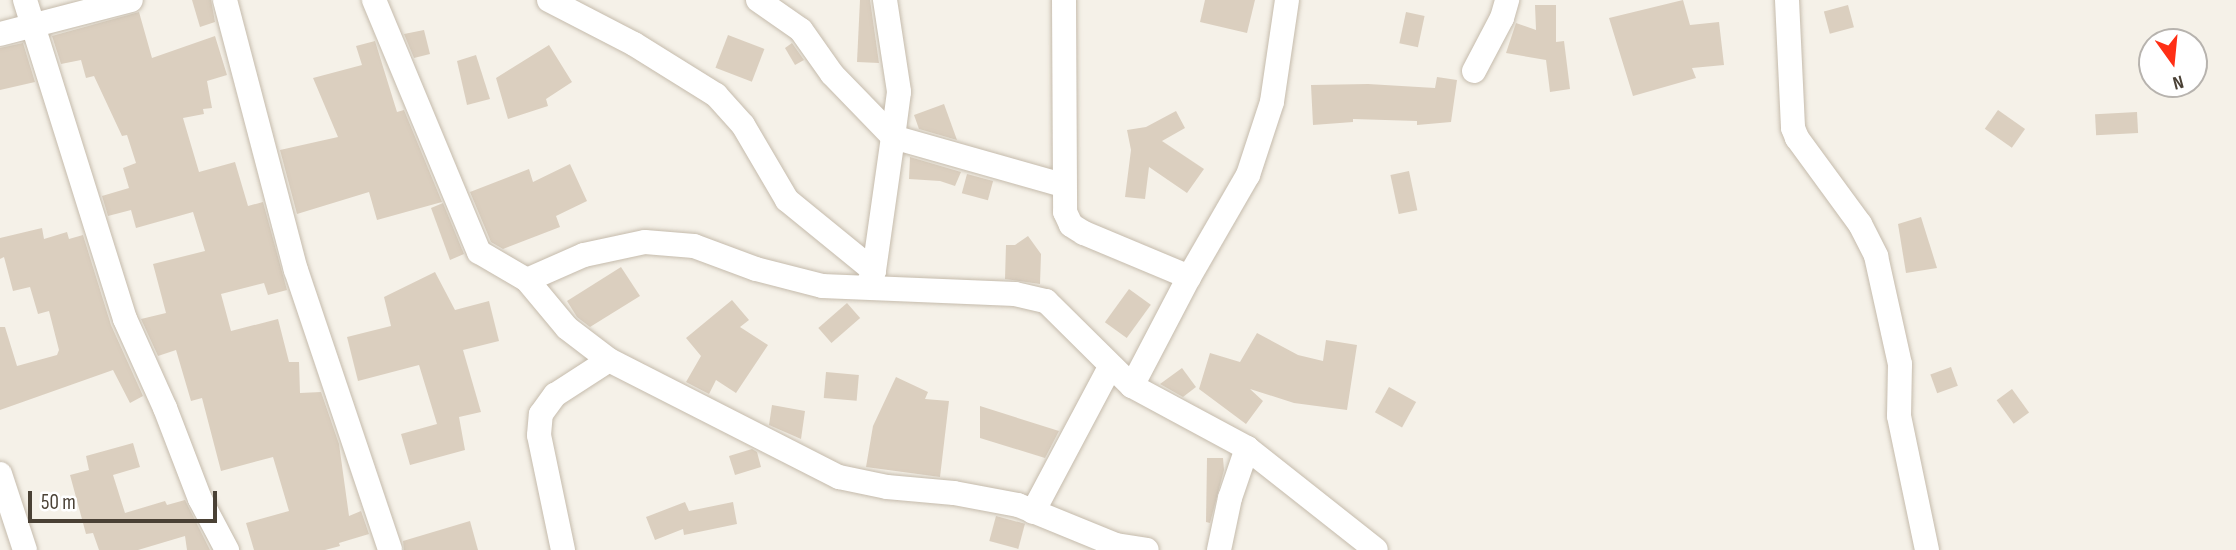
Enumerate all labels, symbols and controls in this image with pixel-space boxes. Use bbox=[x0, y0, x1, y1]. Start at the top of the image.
north arrow bbox=[2138, 28, 2208, 98]
text: N bbox=[2170, 69, 2186, 94]
scale bar bbox=[32, 476, 220, 520]
text: 50 m bbox=[41, 490, 76, 515]

